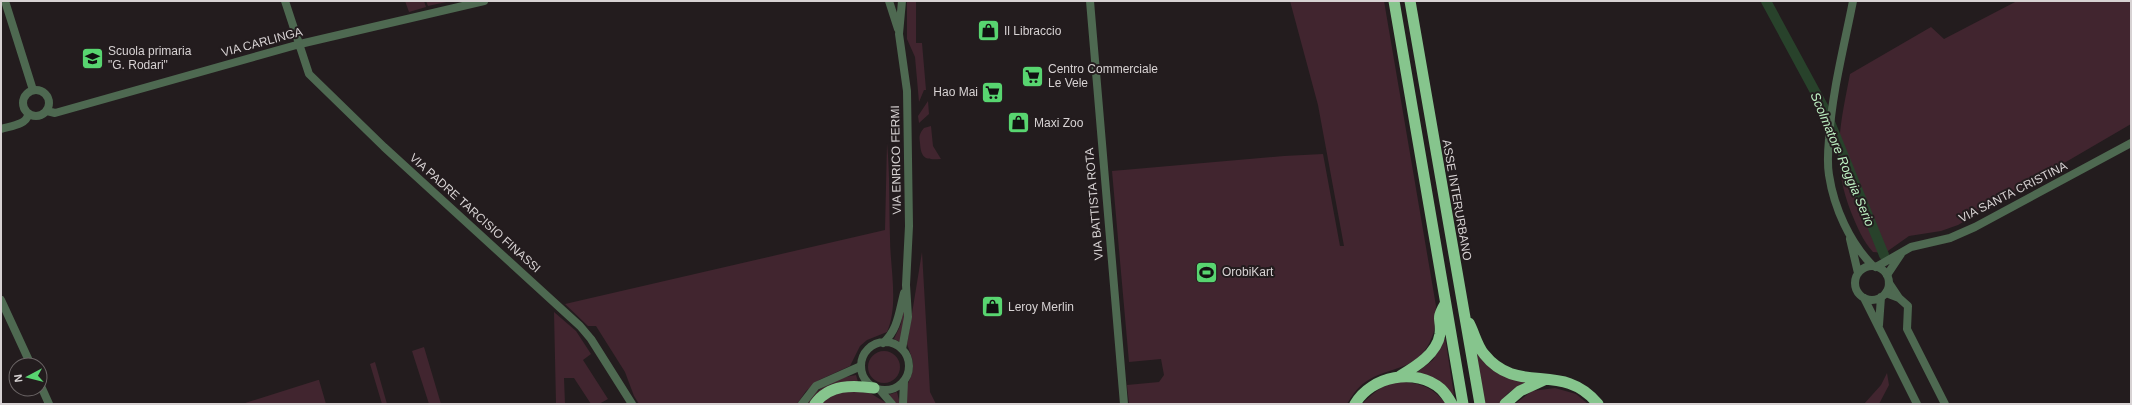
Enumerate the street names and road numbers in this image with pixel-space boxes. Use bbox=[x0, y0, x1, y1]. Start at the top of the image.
street label: VIA CARLINGA bbox=[220, 24, 304, 60]
street label: VIA ENRICO FERMI bbox=[888, 105, 904, 215]
street label: ASSE INTERURBANO bbox=[1439, 138, 1475, 262]
street label: VIA BATTISTA ROTA bbox=[1082, 147, 1106, 261]
street label: VIA PADRE TARCISIO FINASSI bbox=[407, 150, 543, 276]
street label: VIA SANTA CRISTINA bbox=[1956, 159, 2070, 225]

